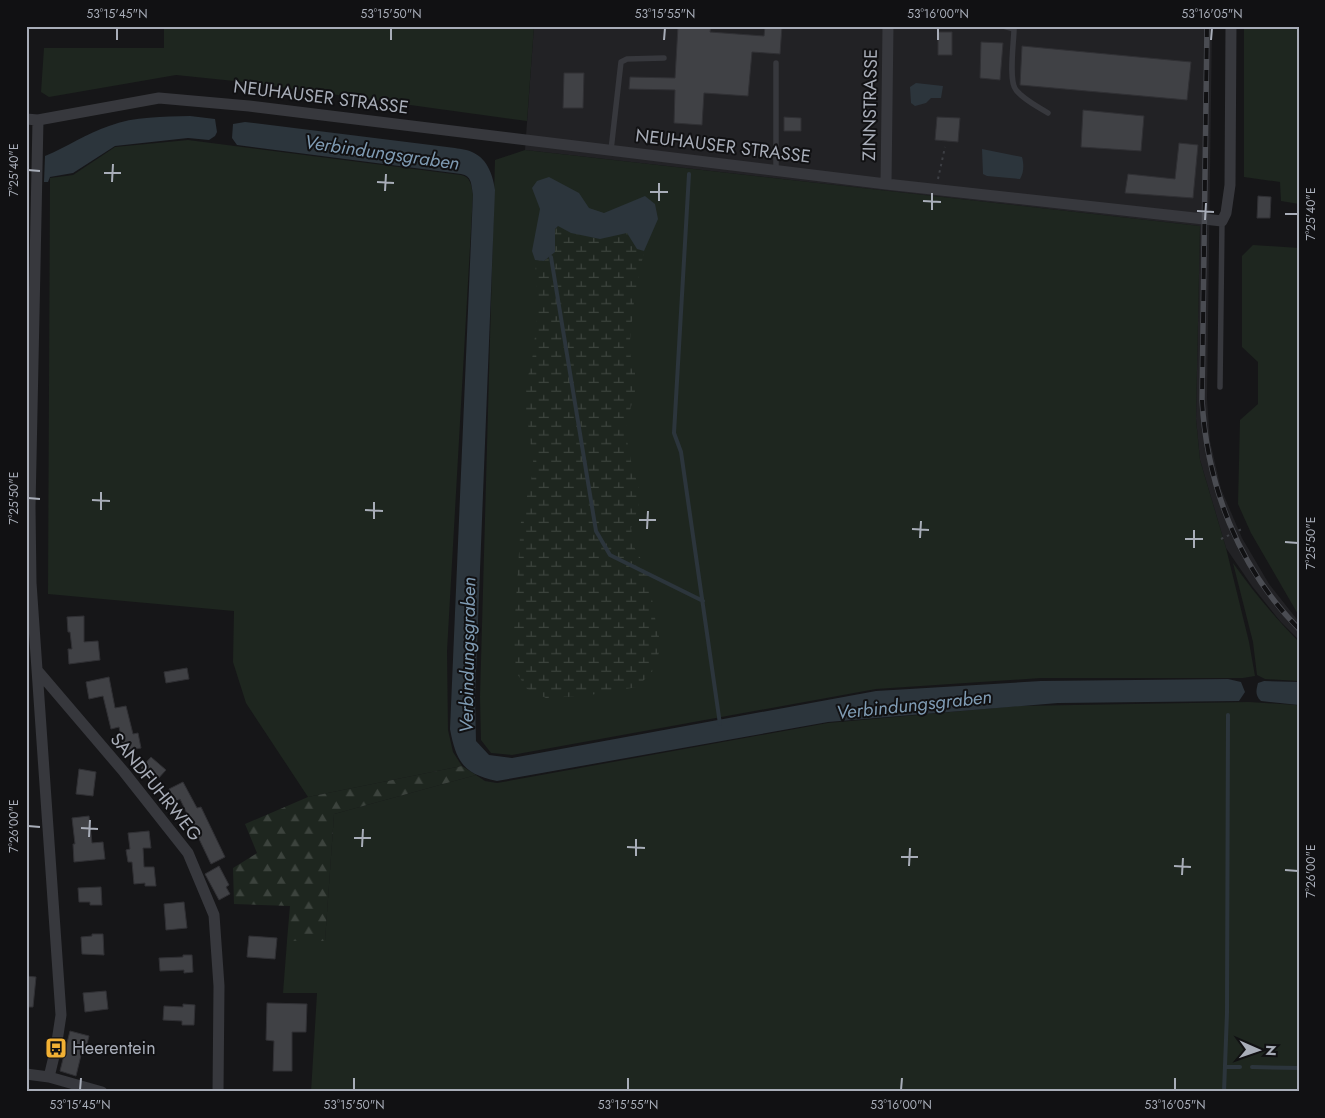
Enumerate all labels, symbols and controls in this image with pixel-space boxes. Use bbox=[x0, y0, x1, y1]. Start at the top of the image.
text: 53°15'45"N bbox=[87, 5, 147, 23]
text: 53°15'50"N bbox=[360, 5, 422, 23]
text: 53°15'55"N bbox=[635, 5, 695, 23]
text: 53°16'00"N bbox=[907, 5, 969, 23]
text: 53°16'05"N bbox=[1181, 5, 1243, 23]
street label: ZINNSTRASSE bbox=[856, 49, 884, 161]
street label: NEUHAUSER STRASSE bbox=[232, 73, 410, 121]
street label: NEUHAUSER STRASSE bbox=[634, 122, 812, 170]
water label: Verbindungsgraben bbox=[303, 128, 461, 177]
text: 7°25'40"E bbox=[5, 143, 23, 197]
text: 7°25'40"E bbox=[1302, 187, 1320, 241]
text: 7°25'50"E bbox=[5, 472, 23, 524]
text: 7°25'50"E bbox=[1302, 517, 1320, 569]
water label: Verbindungsgraben bbox=[453, 577, 482, 733]
water label: Verbindungsgraben bbox=[835, 683, 993, 726]
street label: SANDFUHRWEG bbox=[104, 727, 208, 847]
text: 7°26'00"E bbox=[5, 799, 23, 853]
text: 7°26'00"E bbox=[1302, 844, 1320, 898]
north arrow bbox=[1232, 1026, 1282, 1076]
place label: Heerentein bbox=[72, 1035, 156, 1061]
bus stop icon: Heerentein bbox=[44, 1036, 68, 1060]
text: N bbox=[1261, 1045, 1281, 1056]
text: 53°15'45"N bbox=[50, 1096, 110, 1114]
text: 53°15'50"N bbox=[323, 1096, 385, 1114]
text: 53°15'55"N bbox=[598, 1096, 658, 1114]
text: 53°16'00"N bbox=[870, 1096, 932, 1114]
text: 53°16'05"N bbox=[1144, 1096, 1206, 1114]

